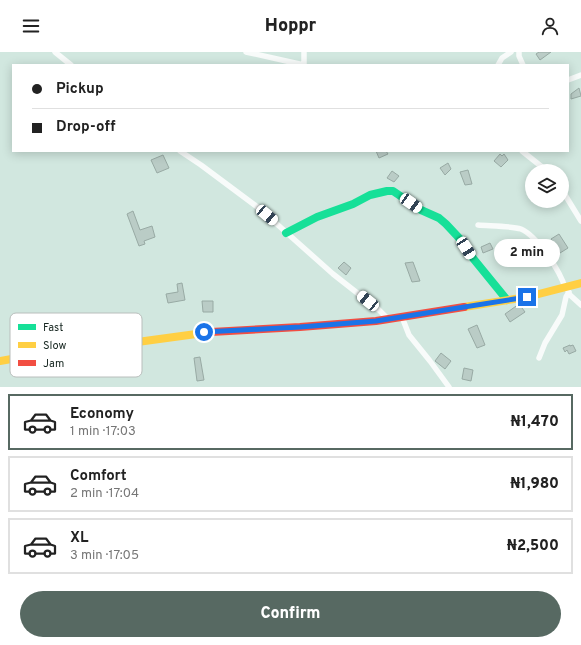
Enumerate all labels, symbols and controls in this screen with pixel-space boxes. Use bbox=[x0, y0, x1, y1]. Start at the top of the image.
icon: menu bbox=[20, 15, 42, 37]
text: Hoppr bbox=[265, 15, 316, 38]
icon: person bbox=[539, 15, 561, 37]
text: Pickup bbox=[56, 80, 104, 99]
text: Drop-off bbox=[56, 118, 116, 137]
map controls bbox=[525, 164, 569, 208]
button: layers bbox=[525, 164, 569, 208]
car bbox=[398, 191, 424, 215]
car bbox=[254, 203, 280, 227]
car bbox=[454, 235, 478, 261]
callout: 2 min bbox=[494, 239, 560, 267]
text: 2 min bbox=[510, 245, 544, 261]
route end bbox=[518, 288, 536, 306]
car bbox=[355, 289, 381, 313]
legend bbox=[10, 313, 142, 377]
text: Fast bbox=[43, 321, 63, 335]
route start bbox=[195, 323, 213, 341]
text: Slow bbox=[43, 339, 66, 353]
text: Jam bbox=[43, 357, 64, 371]
icon: car bbox=[22, 404, 58, 440]
text: Economy bbox=[70, 405, 134, 424]
text: ₦1,470 bbox=[511, 413, 559, 432]
text: 1 min · 17:03 bbox=[70, 424, 136, 440]
icon: car bbox=[22, 466, 58, 502]
text: Comfort bbox=[70, 467, 127, 486]
text: ₦1,980 bbox=[510, 475, 559, 494]
text: 2 min · 17:04 bbox=[70, 486, 139, 502]
icon: car bbox=[22, 528, 58, 564]
text: XL bbox=[70, 529, 88, 548]
text: ₦2,500 bbox=[507, 537, 559, 556]
text: 3 min · 17:05 bbox=[70, 548, 139, 564]
button: Confirm bbox=[20, 591, 561, 637]

